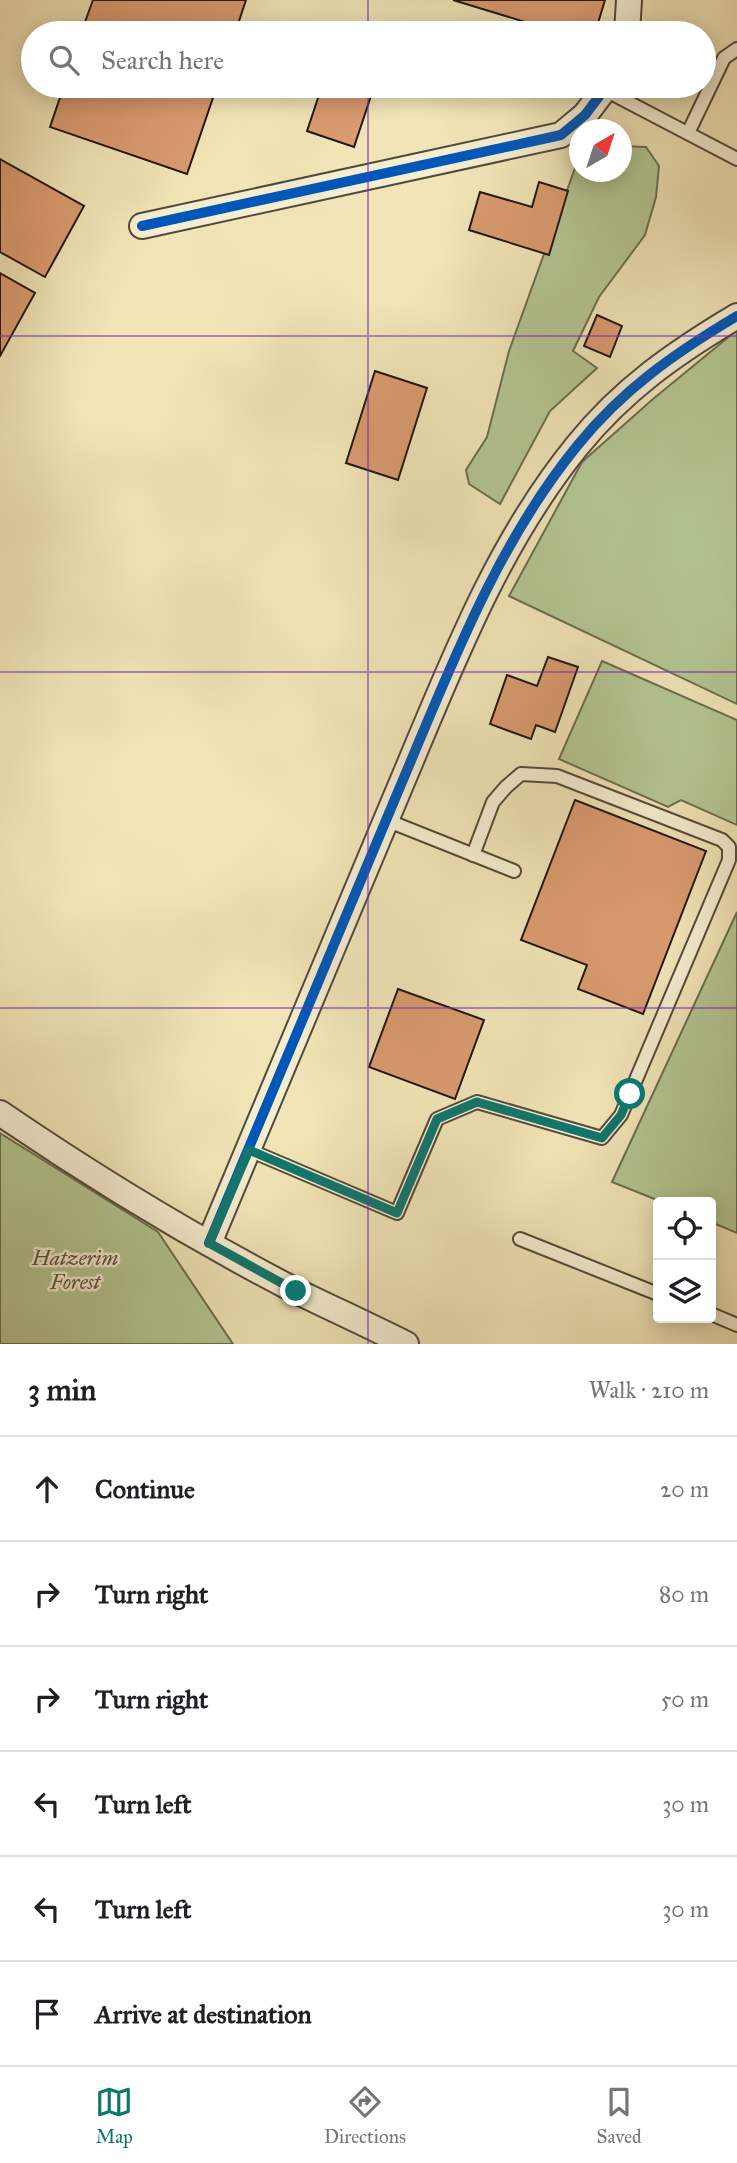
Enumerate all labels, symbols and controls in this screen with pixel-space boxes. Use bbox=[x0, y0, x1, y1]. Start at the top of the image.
search box bbox=[21, 21, 716, 98]
icon: search bbox=[45, 41, 83, 79]
text: Search here bbox=[101, 44, 224, 76]
north arrow bbox=[569, 119, 632, 182]
route start bbox=[614, 1078, 645, 1109]
map controls bbox=[653, 1197, 716, 1323]
button: locate bbox=[653, 1197, 716, 1260]
park label: Hatzerim Forest bbox=[31, 1245, 118, 1295]
button: layers bbox=[653, 1260, 716, 1323]
route end bbox=[280, 1275, 311, 1306]
text: 3 min bbox=[28, 1372, 96, 1408]
text: Walk · 210 m bbox=[589, 1376, 709, 1404]
icon: ahead bbox=[28, 1470, 66, 1508]
text: Continue bbox=[95, 1473, 195, 1505]
text: 20 m bbox=[660, 1475, 709, 1503]
icon: right bbox=[28, 1575, 66, 1613]
text: Turn right bbox=[95, 1578, 208, 1610]
text: 80 m bbox=[659, 1580, 709, 1608]
icon: right bbox=[28, 1680, 66, 1718]
text: Turn right bbox=[95, 1683, 208, 1715]
text: 50 m bbox=[661, 1685, 709, 1713]
icon: left bbox=[28, 1785, 66, 1823]
text: Turn left bbox=[95, 1788, 191, 1820]
text: 30 m bbox=[662, 1790, 709, 1818]
icon: left bbox=[28, 1890, 66, 1928]
text: Turn left bbox=[95, 1893, 191, 1925]
text: 30 m bbox=[662, 1895, 709, 1923]
icon: arrive bbox=[28, 1995, 66, 2033]
text: Arrive at destination bbox=[95, 1998, 312, 2030]
tab: Map bbox=[95, 2083, 133, 2148]
tab: Directions bbox=[324, 2083, 406, 2148]
tab: Saved bbox=[597, 2083, 642, 2148]

